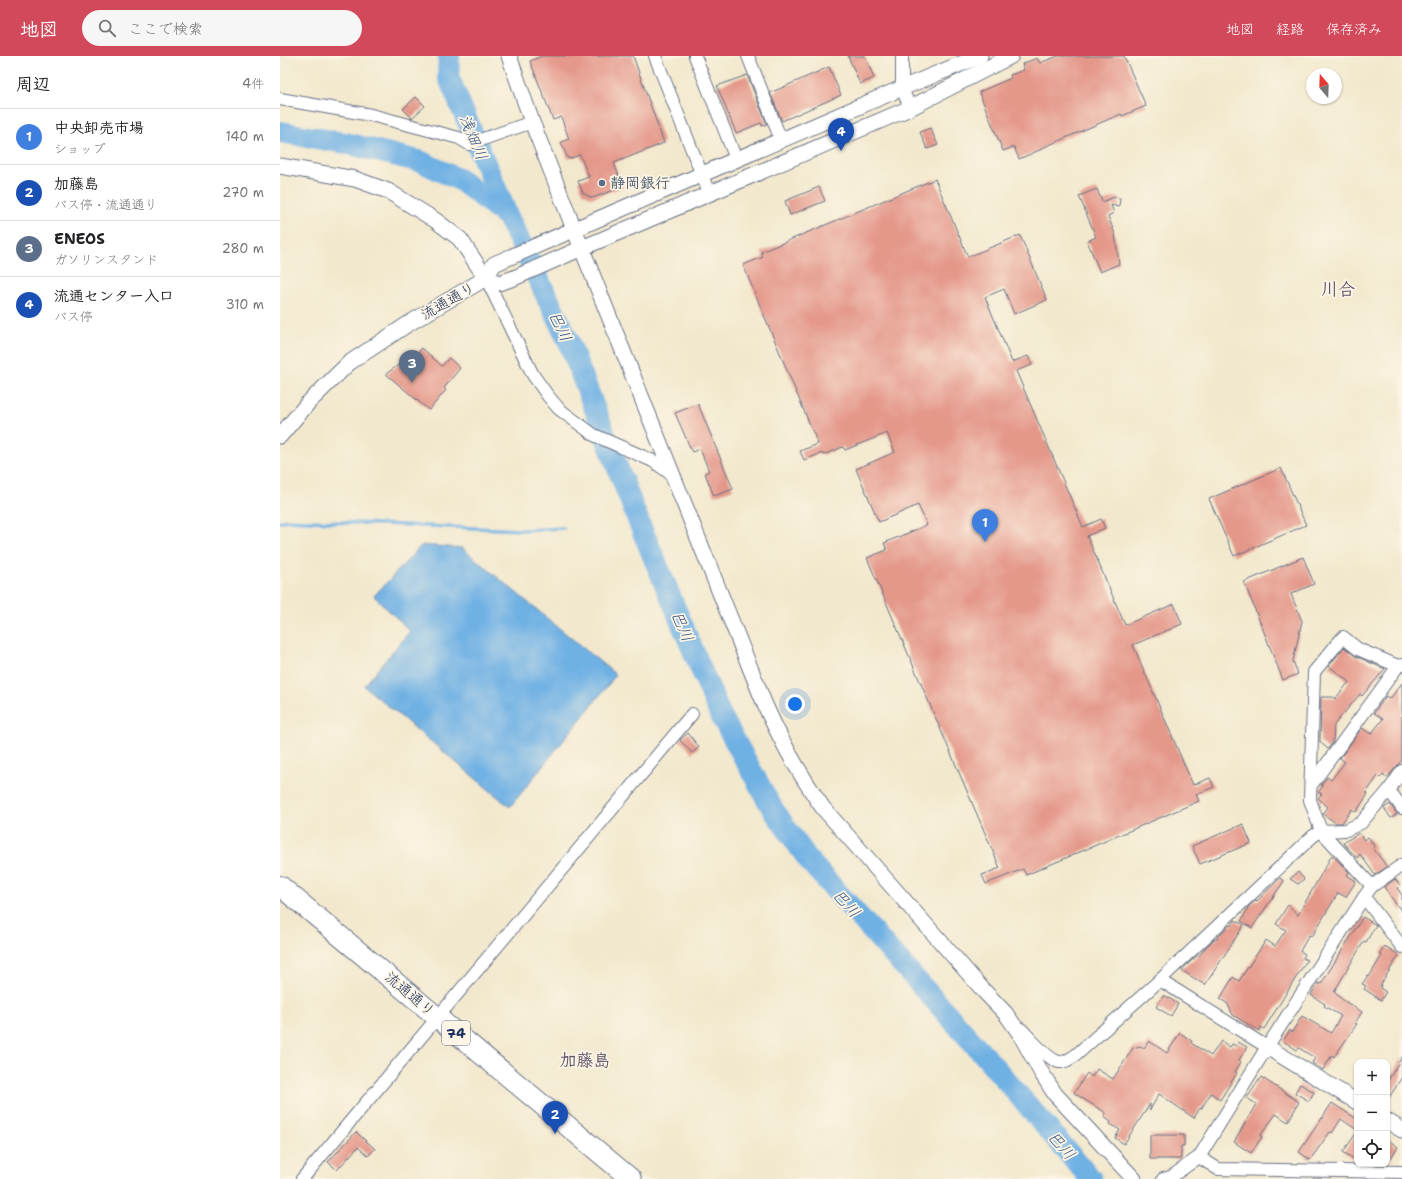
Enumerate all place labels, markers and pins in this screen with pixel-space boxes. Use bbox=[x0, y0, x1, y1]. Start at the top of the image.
pin: 4 bbox=[828, 118, 854, 151]
place label: 静岡銀行 bbox=[610, 173, 670, 193]
marker: 静岡銀行 bbox=[597, 178, 607, 188]
pin: 3 bbox=[399, 350, 425, 383]
pin: 1 bbox=[972, 509, 998, 542]
pin: 2 bbox=[542, 1101, 568, 1134]

